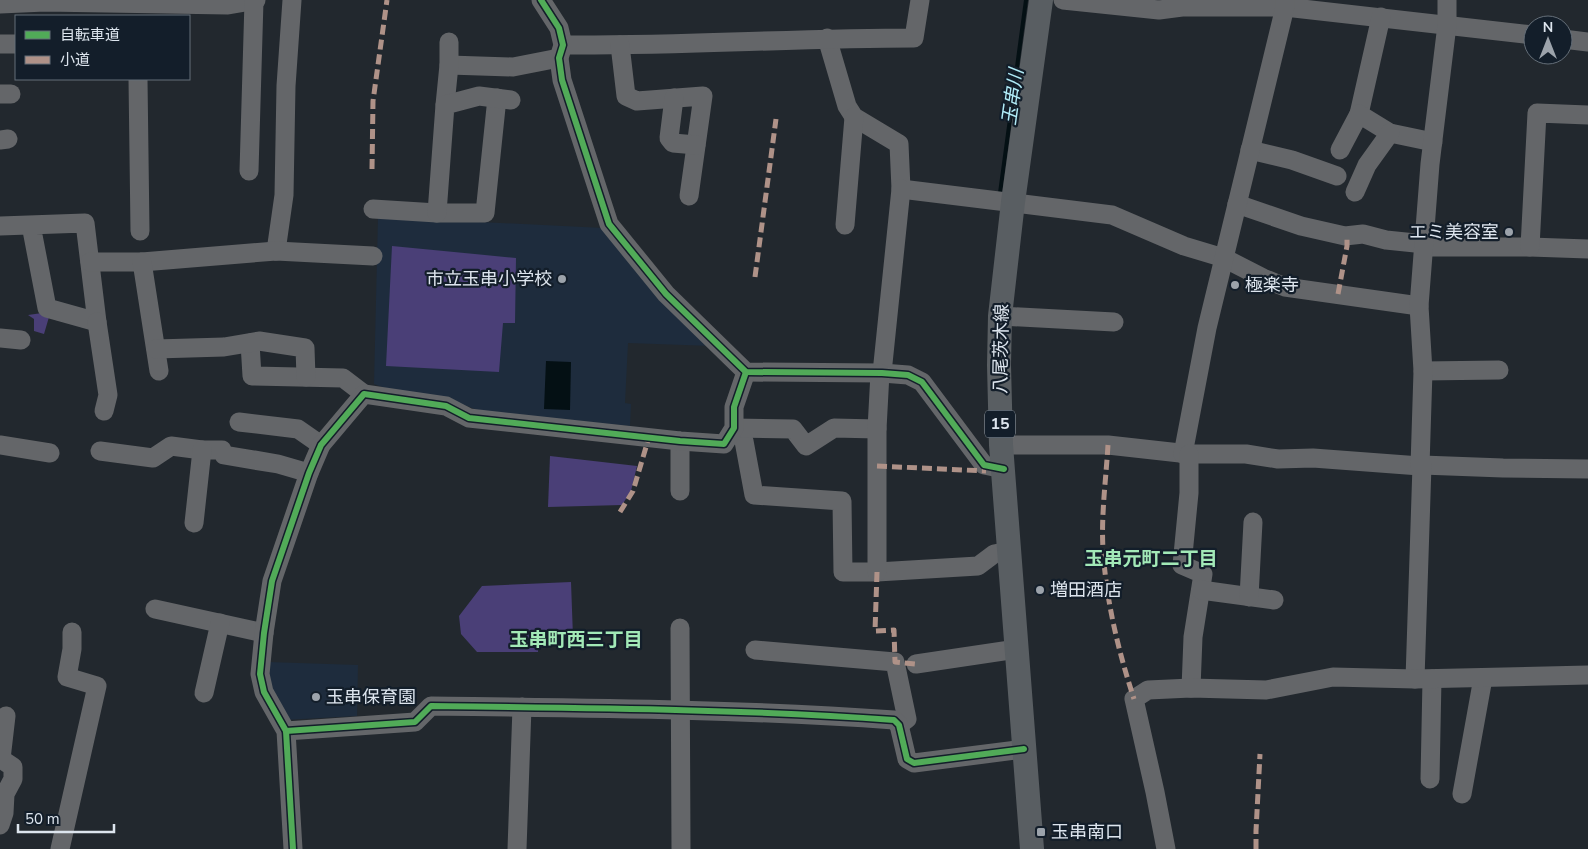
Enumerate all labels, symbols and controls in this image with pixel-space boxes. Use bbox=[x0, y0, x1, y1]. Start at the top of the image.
legend bbox=[15, 15, 190, 80]
north arrow bbox=[1523, 15, 1573, 65]
text: N bbox=[1543, 18, 1553, 37]
text: 自転車道 bbox=[60, 25, 120, 45]
text: 小道 bbox=[60, 50, 90, 70]
water label: 玉串川 bbox=[996, 65, 1030, 127]
place label: エミ美容室 bbox=[1409, 220, 1499, 244]
marker: エミ美容室 bbox=[1503, 226, 1515, 238]
place label: 市立玉串小学校 bbox=[426, 267, 552, 291]
marker: 市立玉串小学校 bbox=[556, 273, 568, 285]
place label: 極楽寺 bbox=[1245, 273, 1299, 297]
marker: 極楽寺 bbox=[1229, 279, 1241, 291]
street label: 八尾茨木線 bbox=[988, 304, 1014, 394]
road number: 15 bbox=[985, 410, 1015, 438]
district label: 玉串元町二丁目 bbox=[1084, 546, 1218, 572]
place label: 増田酒店 bbox=[1050, 578, 1122, 602]
marker: 増田酒店 bbox=[1034, 584, 1046, 596]
district label: 玉串町西三丁目 bbox=[509, 627, 643, 653]
place label: 玉串保育園 bbox=[326, 685, 416, 709]
marker: 玉串保育園 bbox=[310, 691, 322, 703]
scale bar bbox=[18, 802, 114, 834]
text: 50 m bbox=[25, 809, 60, 829]
place label: 玉串南口 bbox=[1051, 820, 1123, 844]
marker: 玉串南口 bbox=[1035, 826, 1047, 838]

